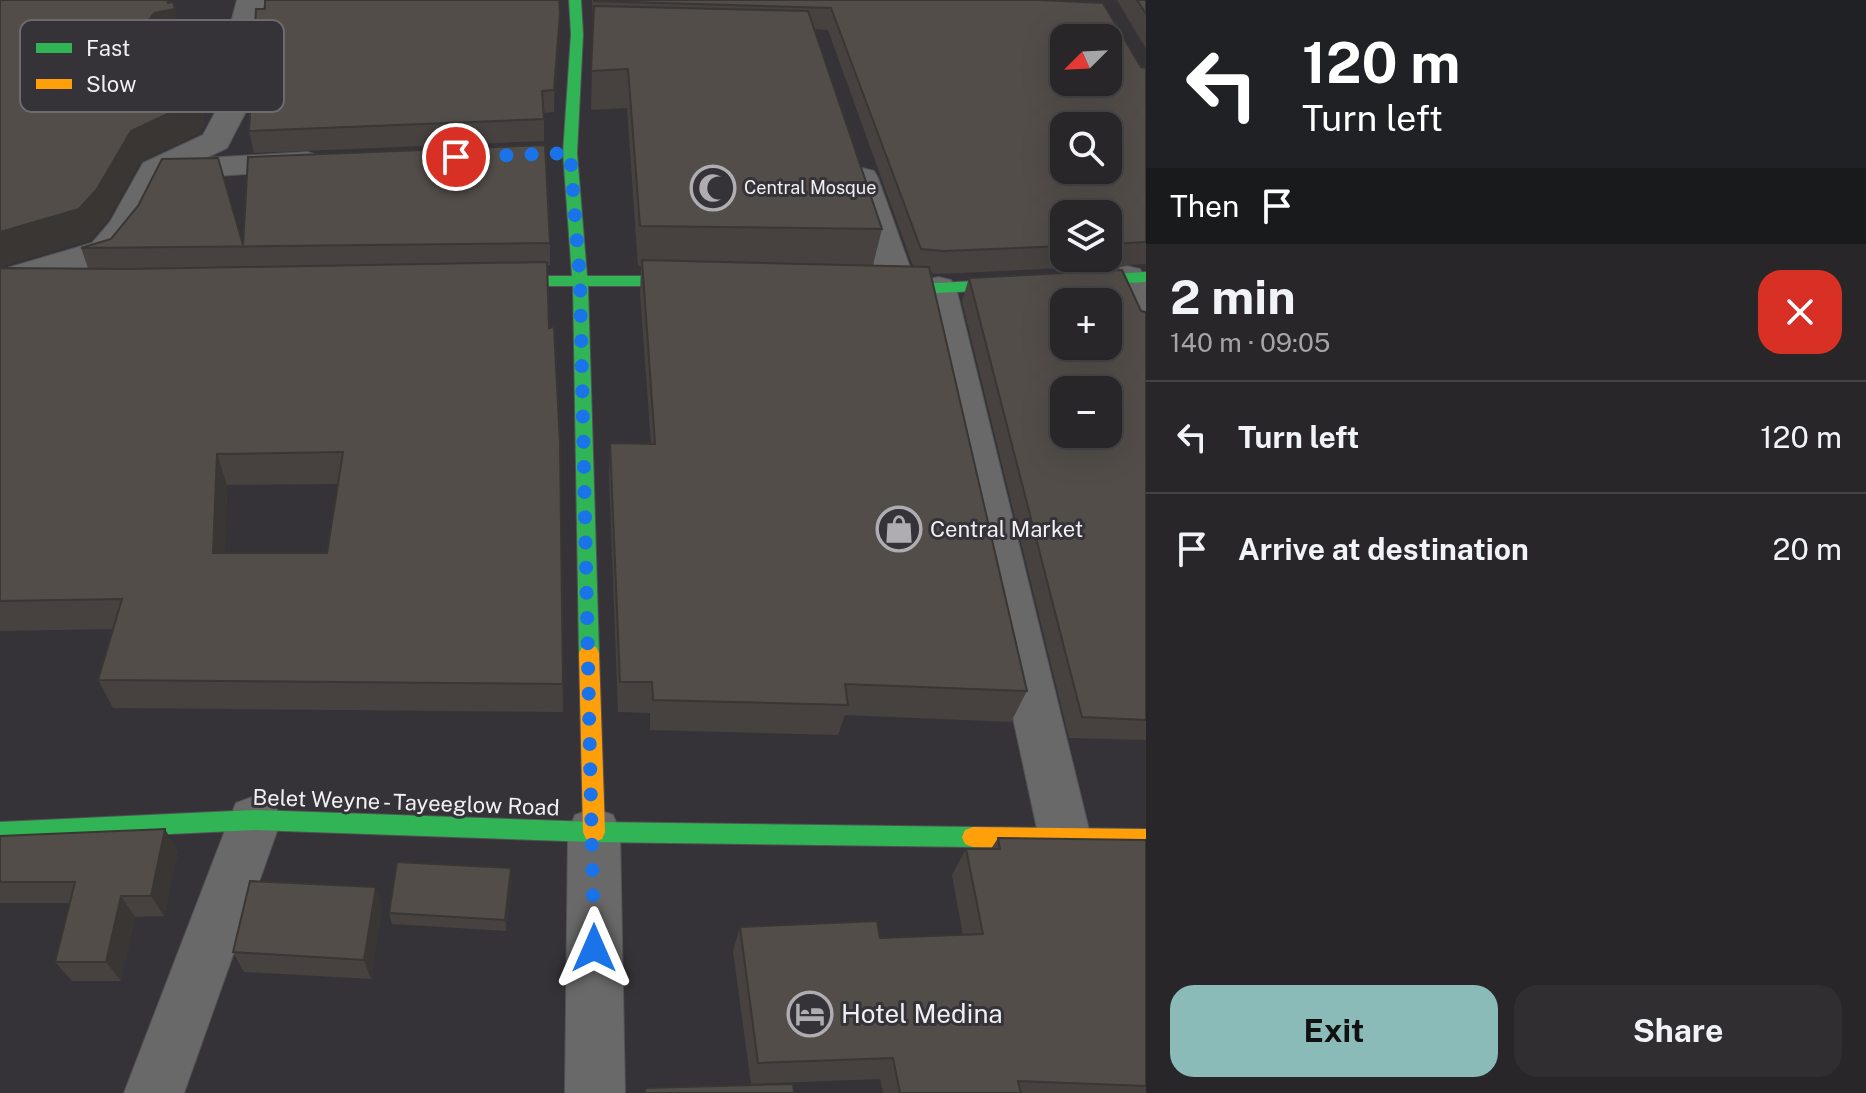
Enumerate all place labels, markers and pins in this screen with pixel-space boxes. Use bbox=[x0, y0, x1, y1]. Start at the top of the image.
pin bbox=[422, 123, 490, 191]
mosque icon: Central Mosque bbox=[689, 164, 737, 212]
place label: Central Mosque bbox=[744, 177, 876, 198]
shop icon: Central Market bbox=[875, 505, 923, 553]
place label: Central Market bbox=[930, 516, 1083, 542]
hotel icon: Hotel Medina bbox=[786, 990, 834, 1038]
place label: Hotel Medina bbox=[841, 998, 1003, 1029]

